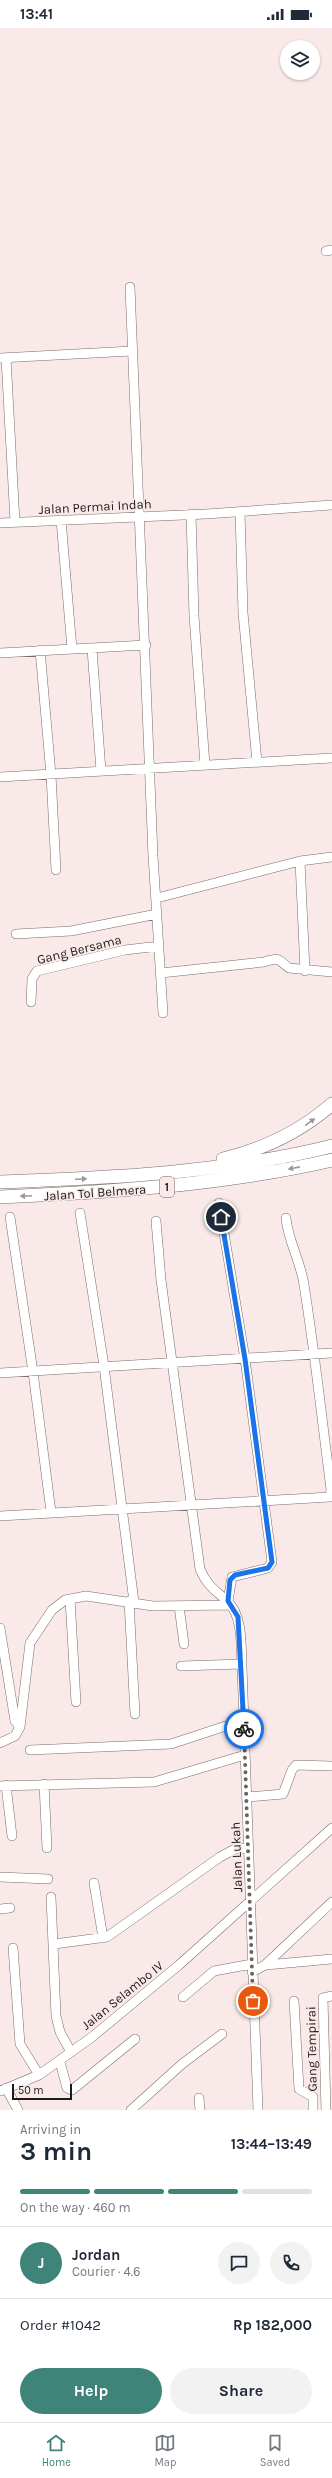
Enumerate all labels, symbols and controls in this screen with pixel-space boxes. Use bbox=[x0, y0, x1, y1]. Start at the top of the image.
text: 13:41 bbox=[20, 5, 53, 23]
map controls bbox=[280, 40, 320, 80]
button: layers bbox=[280, 40, 320, 80]
street label: Jalan Permai Indah bbox=[38, 496, 152, 517]
street label: Gang Bersama bbox=[35, 932, 123, 967]
one-way arrow bbox=[304, 1118, 315, 1126]
one-way arrow bbox=[288, 1165, 300, 1171]
one-way arrow bbox=[75, 1176, 88, 1182]
road number: 1 bbox=[160, 1177, 174, 1197]
street label: Jalan Tol Belmera bbox=[43, 1181, 147, 1204]
one-way arrow bbox=[20, 1193, 32, 1200]
pin bbox=[204, 1200, 238, 1234]
icon: home bbox=[210, 1206, 232, 1228]
courier bbox=[224, 1709, 264, 1749]
icon: bike bbox=[233, 1718, 255, 1740]
street label: Jalan Lukah bbox=[228, 1822, 245, 1892]
street label: Jalan Selambo IV bbox=[79, 1958, 167, 2033]
pin bbox=[236, 1984, 270, 2018]
icon: bag bbox=[242, 1990, 264, 2012]
street label: Gang Tempirai bbox=[303, 2006, 320, 2092]
scale bar bbox=[12, 2082, 72, 2101]
text: 50 m bbox=[18, 2084, 44, 2097]
text: Arriving in bbox=[20, 2122, 81, 2137]
text: 13:44–13:49 bbox=[231, 2135, 312, 2153]
text: 3 min bbox=[20, 2136, 92, 2167]
text: On the way · 460 m bbox=[20, 2200, 131, 2215]
button: chat bbox=[218, 2242, 260, 2284]
button: phone bbox=[270, 2242, 312, 2284]
text: Jordan bbox=[72, 2246, 120, 2264]
text: J bbox=[38, 2254, 44, 2272]
text: Courier · 4.6 bbox=[72, 2264, 140, 2279]
text: Order #1042 bbox=[20, 2316, 101, 2334]
text: Rp 182,000 bbox=[233, 2316, 312, 2334]
button: Help bbox=[20, 2368, 162, 2414]
button: Share bbox=[170, 2368, 312, 2414]
tab: Home bbox=[42, 2432, 71, 2469]
tab: Map bbox=[154, 2432, 176, 2469]
tab: Saved bbox=[260, 2432, 290, 2469]

